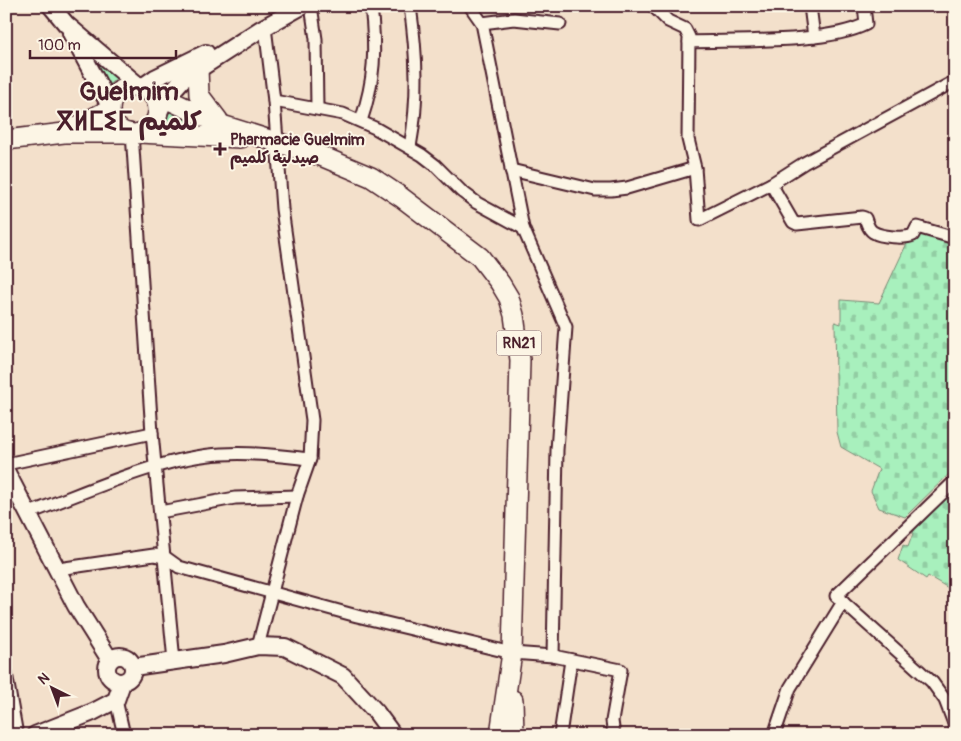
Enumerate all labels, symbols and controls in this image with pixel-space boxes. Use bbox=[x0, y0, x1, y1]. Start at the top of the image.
scale bar bbox=[30, 28, 176, 60]
text: 100 m bbox=[38, 36, 81, 55]
district label: Guelmim ⴳⵍⵎⵉⵎ كلميم bbox=[56, 76, 202, 141]
place label: Pharmacie Guelmim صيدلية كلميم bbox=[230, 130, 365, 170]
marker: Pharmacie Guelmim صيدلية كلميم bbox=[214, 143, 226, 155]
road number: RN21 bbox=[496, 330, 542, 356]
north arrow bbox=[28, 664, 78, 714]
text: N bbox=[34, 669, 53, 688]

